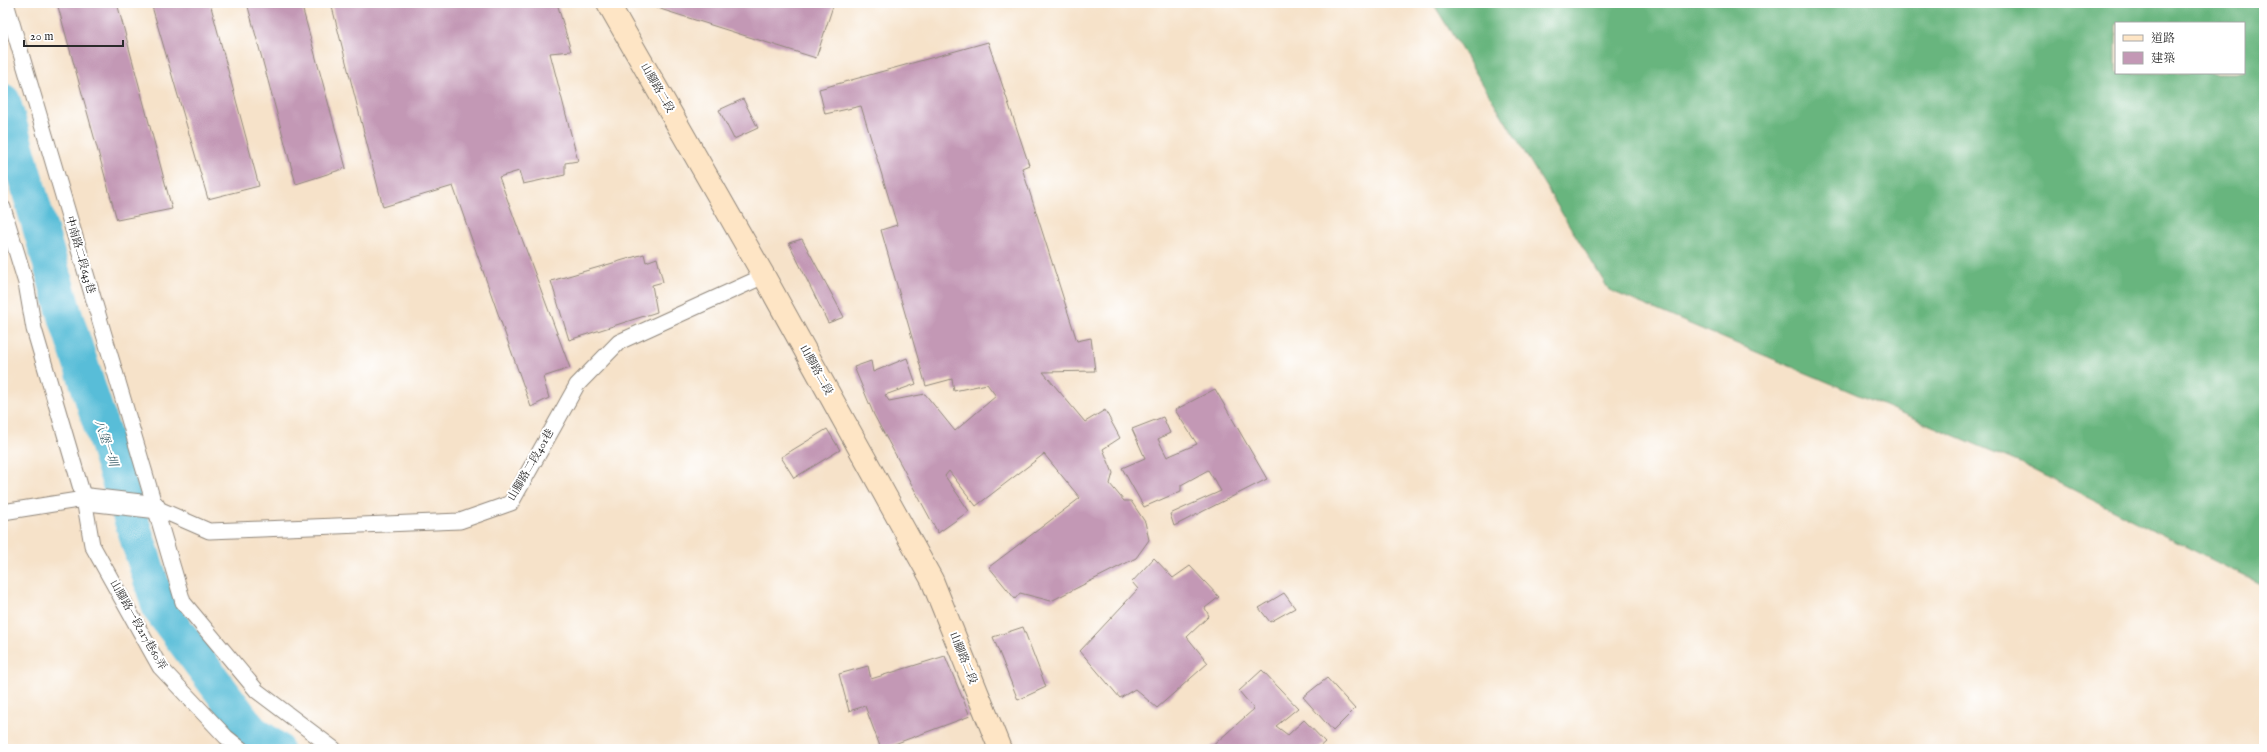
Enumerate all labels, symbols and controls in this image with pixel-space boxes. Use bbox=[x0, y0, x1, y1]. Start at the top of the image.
scale bar bbox=[24, 22, 123, 48]
legend bbox=[2115, 22, 2245, 74]
text: 20 m bbox=[30, 29, 53, 44]
text: 道路 bbox=[2151, 31, 2175, 46]
text: 建築 bbox=[2151, 51, 2175, 66]
street label: 山腳路二段 bbox=[637, 61, 677, 115]
street label: 中南路二段643巷 bbox=[62, 215, 98, 295]
street label: 山腳路二段 bbox=[797, 343, 835, 397]
water label: 八堡一圳 bbox=[91, 418, 121, 470]
street label: 山腳路二段401巷 bbox=[505, 427, 557, 503]
street label: 山腳路一段217巷60弄 bbox=[107, 578, 169, 672]
street label: 山腳路二段 bbox=[946, 630, 980, 686]

